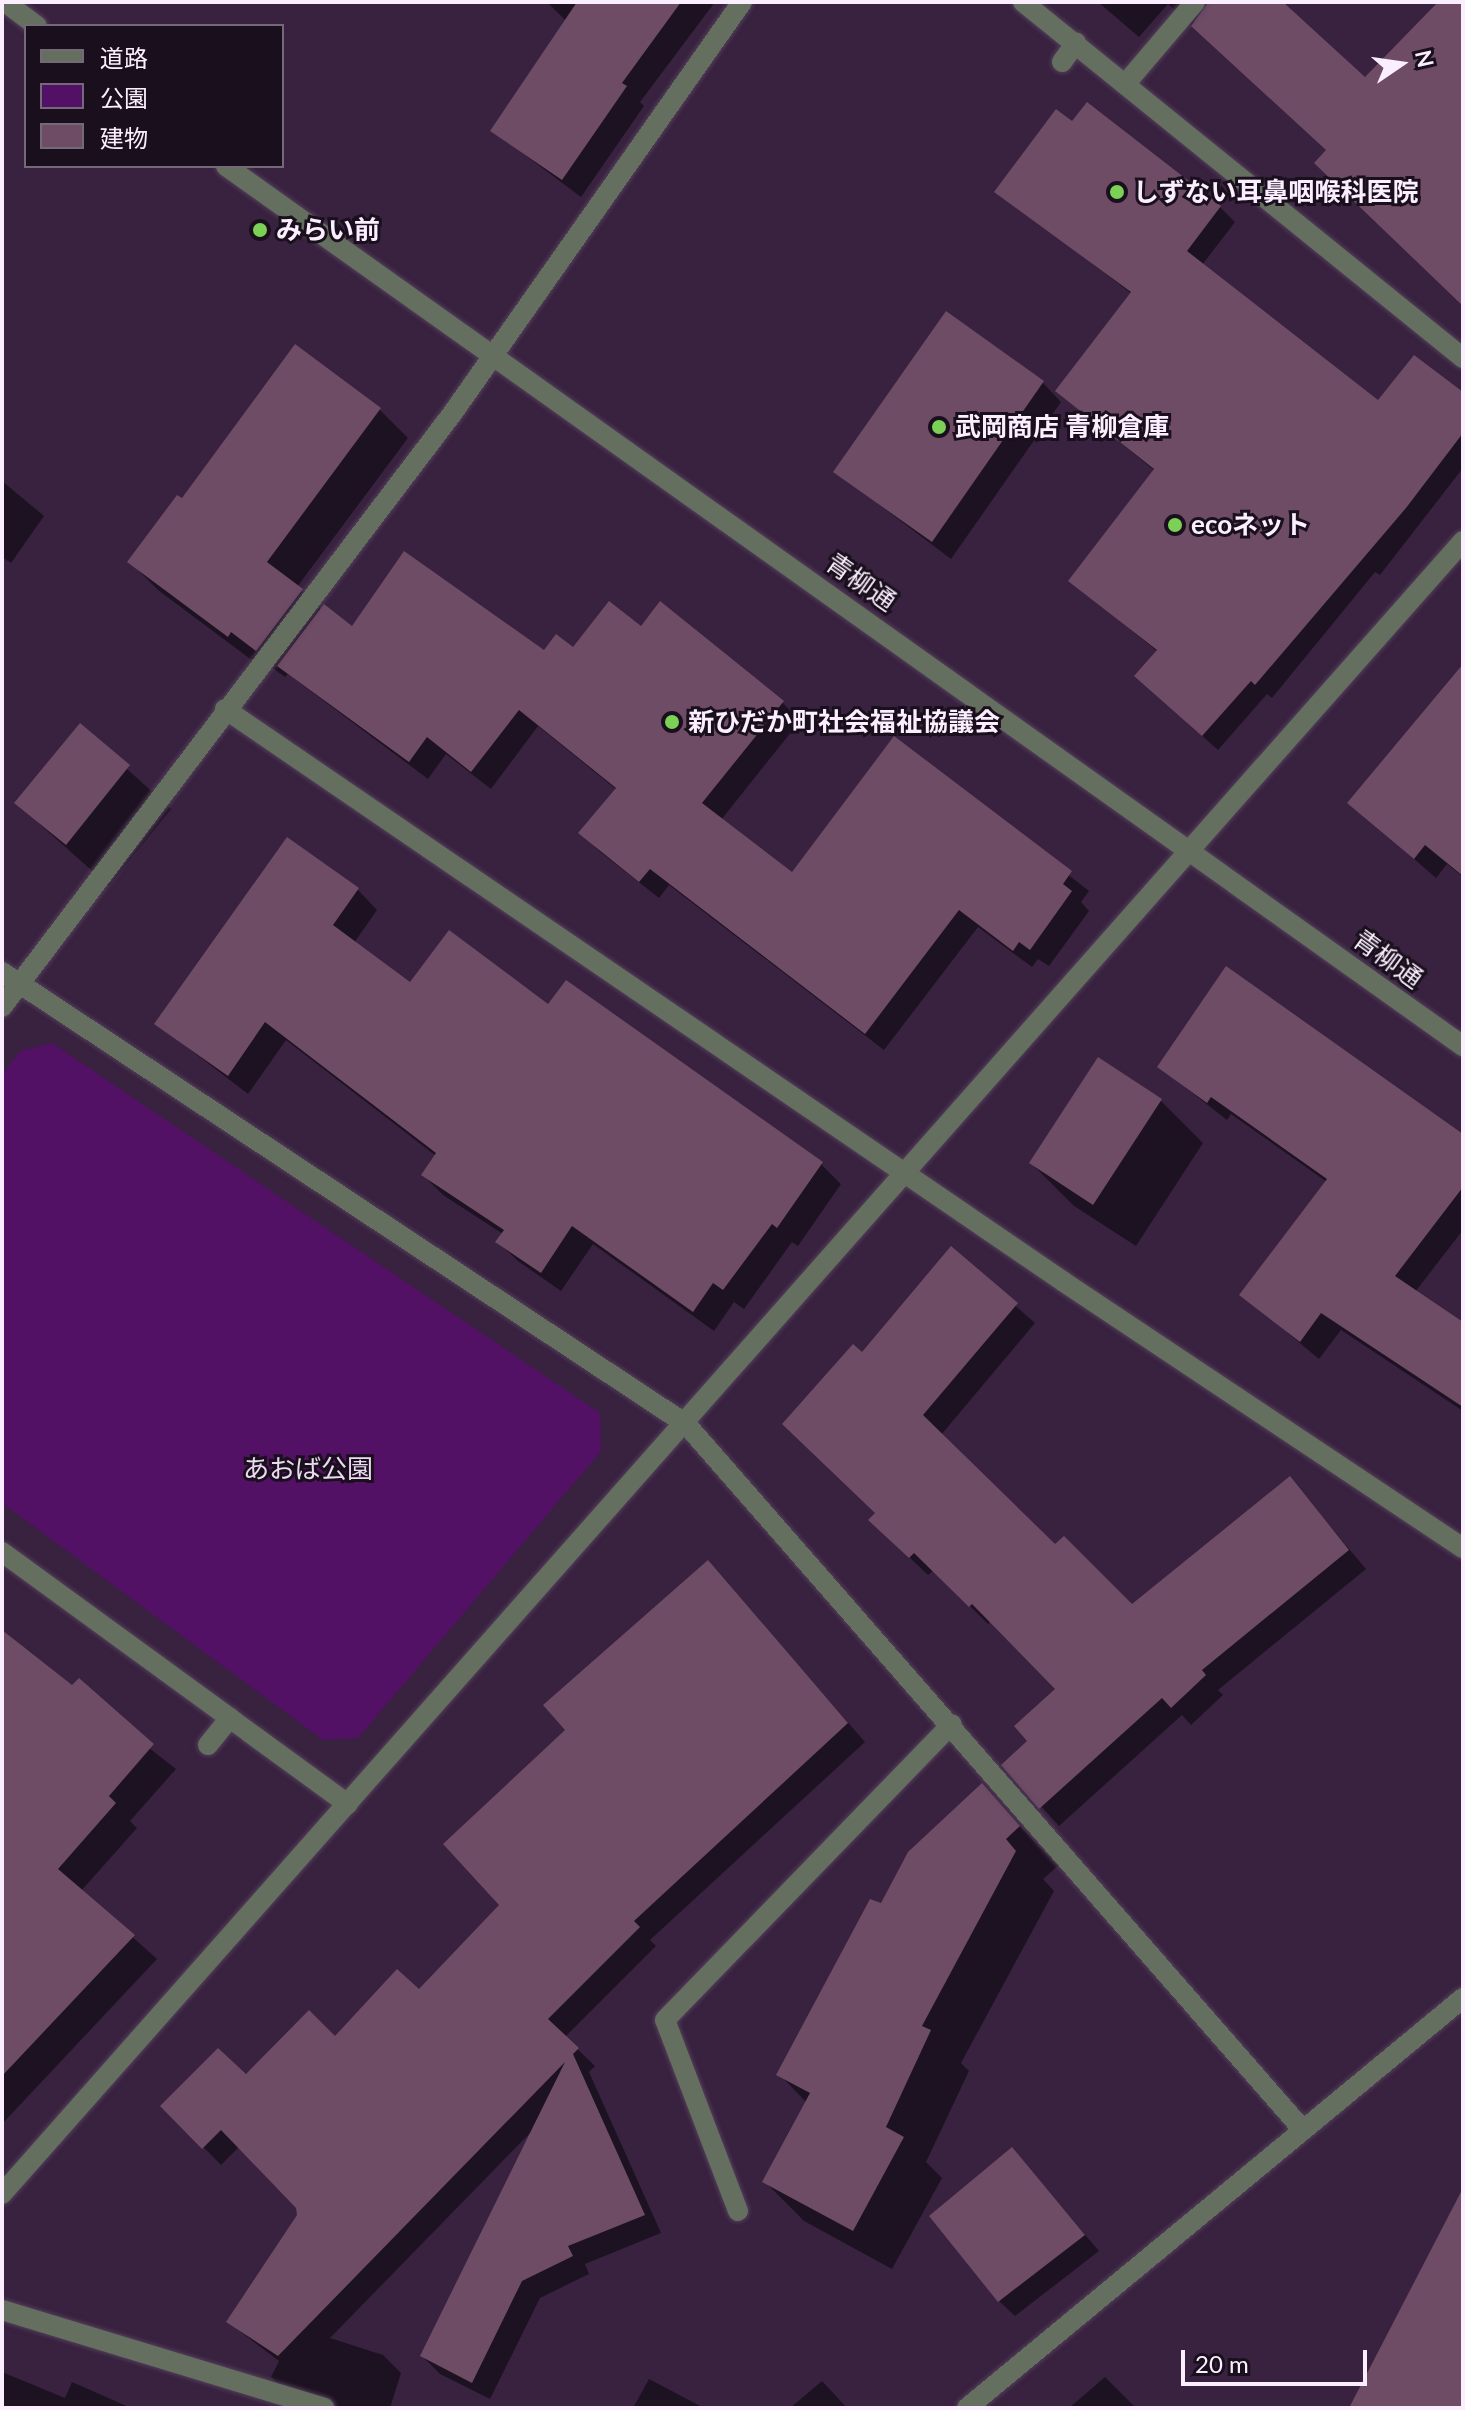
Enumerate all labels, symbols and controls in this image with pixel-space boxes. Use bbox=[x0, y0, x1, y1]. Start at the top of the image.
legend bbox=[24, 24, 284, 168]
north arrow bbox=[1361, 24, 1441, 104]
text: 道路 bbox=[100, 43, 148, 72]
text: N bbox=[1410, 47, 1440, 70]
text: 公園 bbox=[100, 83, 148, 112]
text: 建物 bbox=[100, 123, 148, 152]
place label: しずない耳鼻咽喉科医院 bbox=[1133, 176, 1419, 208]
marker: しずない耳鼻咽喉科医院 bbox=[1108, 183, 1126, 201]
place label: みらい前 bbox=[276, 214, 380, 246]
marker: みらい前 bbox=[251, 221, 269, 239]
place label: 武岡商店 青柳倉庫 bbox=[955, 411, 1169, 443]
marker: 武岡商店 青柳倉庫 bbox=[930, 418, 948, 436]
place label: ecoネット bbox=[1191, 509, 1310, 541]
marker: ecoネット bbox=[1166, 516, 1184, 534]
street label: 青柳通 bbox=[820, 547, 902, 617]
place label: 新ひだか町社会福祉協議会 bbox=[688, 706, 1000, 738]
marker: 新ひだか町社会福祉協議会 bbox=[663, 713, 681, 731]
street label: 青柳通 bbox=[1347, 923, 1429, 995]
park label: あおば公園 bbox=[243, 1453, 373, 1485]
scale bar bbox=[1185, 2334, 1371, 2384]
text: 20 m bbox=[1195, 2349, 1249, 2378]

